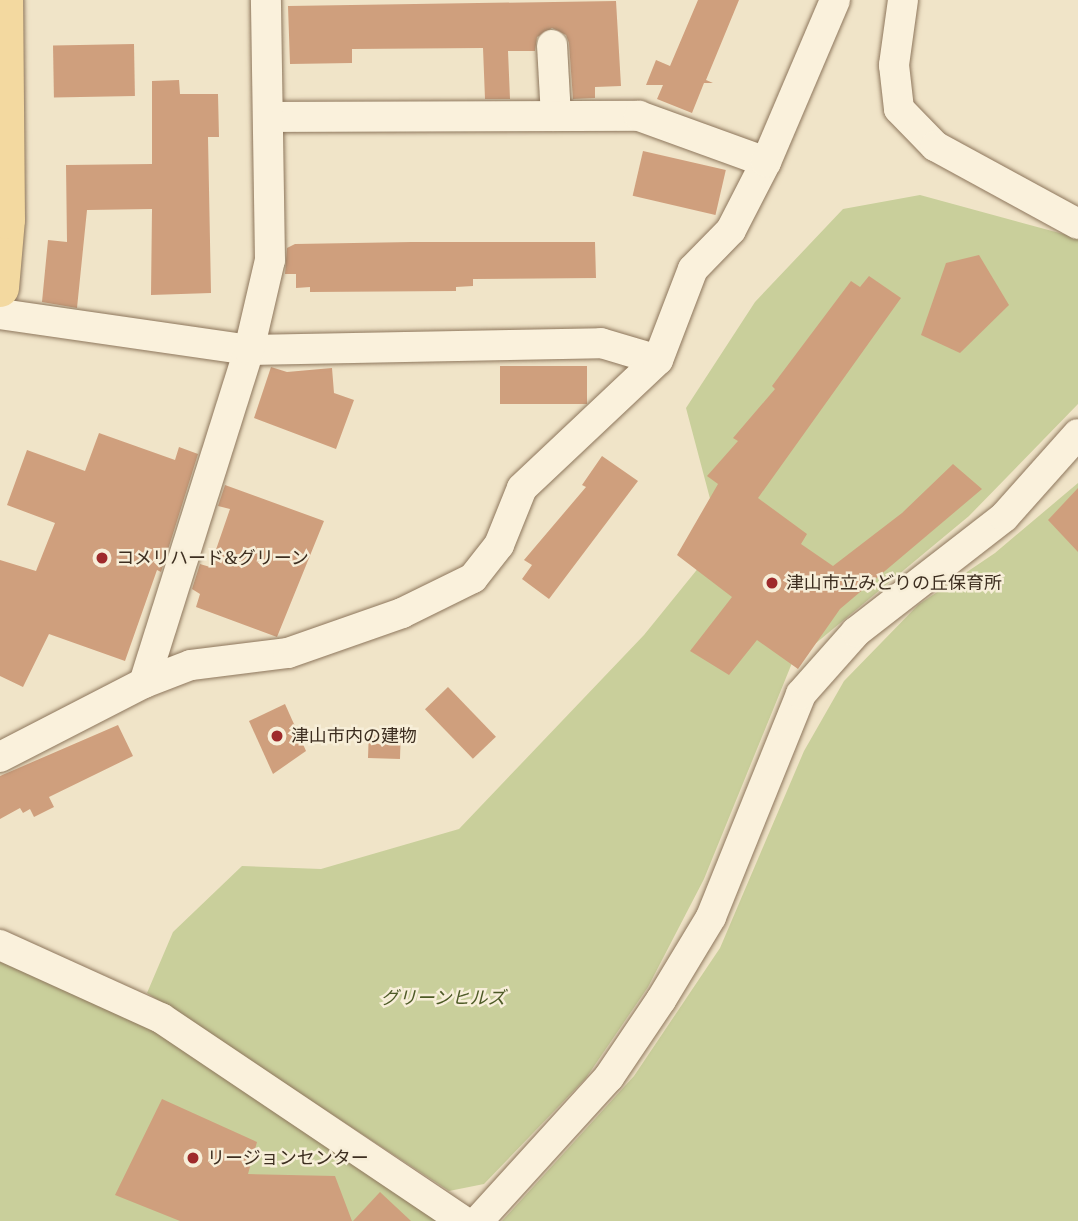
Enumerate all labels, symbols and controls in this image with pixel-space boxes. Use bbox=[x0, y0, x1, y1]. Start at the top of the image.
place label: コメリハード&グリーン bbox=[116, 547, 310, 569]
marker: コメリハード&グリーン bbox=[94, 550, 110, 566]
place label: 津山市立みどりの丘保育所 bbox=[786, 572, 1002, 594]
marker: 津山市立みどりの丘保育所 bbox=[764, 575, 780, 591]
place label: 津山市内の建物 bbox=[291, 725, 417, 747]
marker: 津山市内の建物 bbox=[269, 728, 285, 744]
park label: グリーンヒルズ bbox=[380, 987, 506, 1009]
place label: リージョンセンター bbox=[207, 1147, 369, 1169]
marker: リージョンセンター bbox=[185, 1150, 201, 1166]

